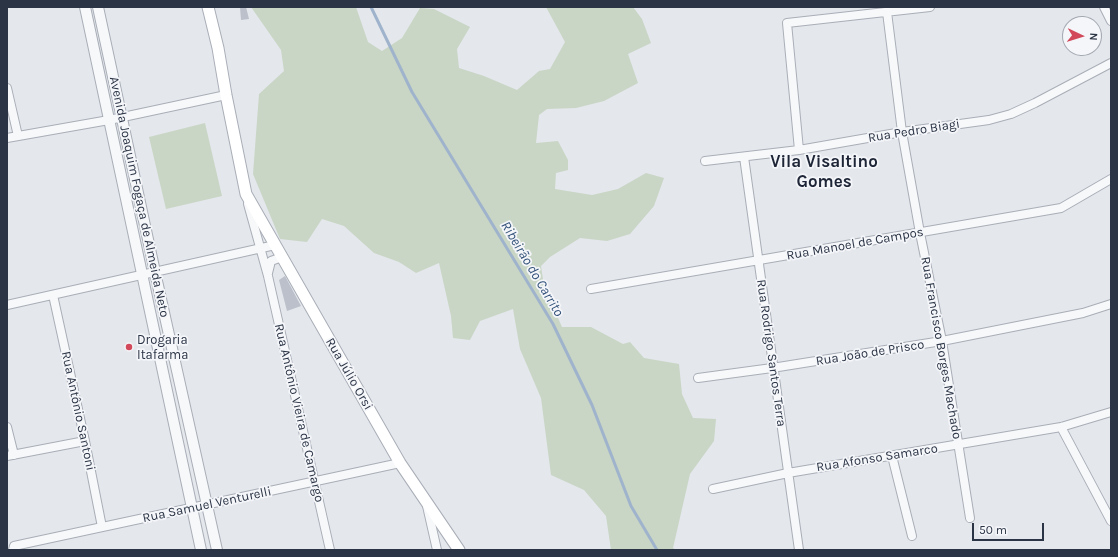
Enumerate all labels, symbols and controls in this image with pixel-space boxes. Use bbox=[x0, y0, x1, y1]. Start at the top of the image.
north arrow bbox=[1062, 16, 1102, 56]
text: N bbox=[1087, 32, 1100, 41]
street label: Avenida Joaquim Fogaça de Almeida Neto bbox=[106, 75, 172, 319]
street label: Rua Pedro Biagi bbox=[867, 116, 961, 146]
district label: Vila Visaltino Gomes bbox=[770, 152, 878, 192]
water label: Ribeirão do Carrito bbox=[497, 218, 567, 320]
street label: Rua Manoel de Campos bbox=[785, 224, 925, 264]
street label: Rua Francisco Borges Machado bbox=[917, 255, 965, 441]
street label: Rua Rodrigo Santos Terra bbox=[753, 278, 789, 428]
street label: Rua Antônio Vieira de Camargo bbox=[271, 322, 327, 504]
place label: Drogaria Itafarma bbox=[137, 332, 188, 363]
street label: Rua Júlio Orsi bbox=[322, 335, 376, 413]
street label: Rua João de Prisco bbox=[815, 337, 925, 369]
marker: Drogaria Itafarma bbox=[124, 342, 134, 352]
street label: Rua Antônio Santoni bbox=[58, 350, 98, 472]
street label: Rua Afonso Samarco bbox=[815, 441, 939, 475]
street label: Rua Samuel Venturelli bbox=[141, 484, 273, 526]
scale bar bbox=[974, 515, 1046, 541]
text: 50 m bbox=[979, 523, 1007, 537]

